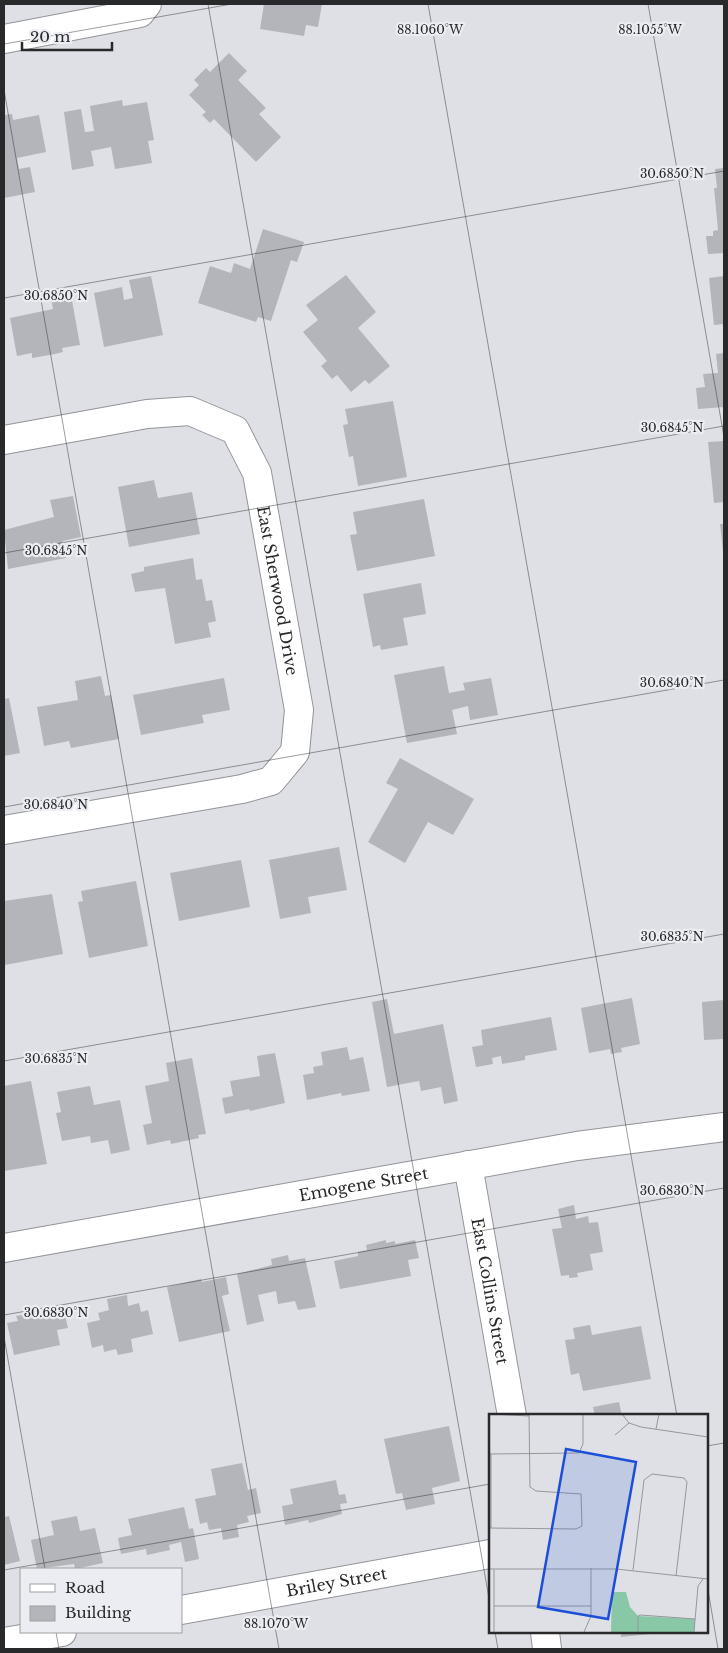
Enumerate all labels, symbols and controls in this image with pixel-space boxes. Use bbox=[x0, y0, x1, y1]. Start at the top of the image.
scale bar bbox=[22, 20, 112, 52]
text: 88.1060°W bbox=[397, 22, 464, 37]
text: 88.1055°W bbox=[618, 22, 683, 37]
text: 20 m bbox=[30, 27, 70, 46]
text: 30.6850°N bbox=[640, 166, 704, 181]
text: 30.6850°N bbox=[24, 288, 88, 303]
text: 30.6845°N bbox=[641, 420, 703, 435]
street label: East Sherwood Drive bbox=[253, 504, 303, 677]
text: 30.6845°N bbox=[25, 543, 87, 558]
text: 30.6840°N bbox=[640, 675, 704, 690]
text: 30.6840°N bbox=[24, 797, 88, 812]
text: 30.6835°N bbox=[641, 929, 704, 944]
text: 30.6835°N bbox=[25, 1051, 88, 1066]
street label: Emogene Street bbox=[297, 1163, 430, 1205]
text: 30.6830°N bbox=[640, 1183, 704, 1198]
street label: East Collins Street bbox=[467, 1216, 513, 1366]
text: 30.6830°N bbox=[24, 1305, 88, 1320]
inset map bbox=[489, 1414, 708, 1633]
street label: Briley Street bbox=[284, 1563, 388, 1601]
legend bbox=[20, 1568, 182, 1633]
text: Road bbox=[65, 1578, 105, 1597]
text: Building bbox=[65, 1603, 132, 1622]
text: 88.1070°W bbox=[244, 1616, 309, 1631]

